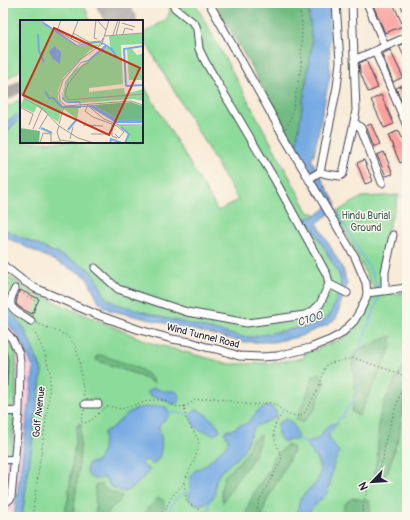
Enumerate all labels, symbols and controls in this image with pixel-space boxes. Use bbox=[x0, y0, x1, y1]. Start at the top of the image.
inset map bbox=[20, 20, 143, 143]
park label: Hindu Burial Ground bbox=[342, 210, 390, 234]
water label: C100 bbox=[296, 308, 326, 329]
street label: Wind Tunnel Road bbox=[165, 321, 241, 351]
street label: Golf Avenue bbox=[30, 386, 48, 438]
north arrow bbox=[352, 462, 392, 502]
text: N bbox=[356, 479, 371, 492]

